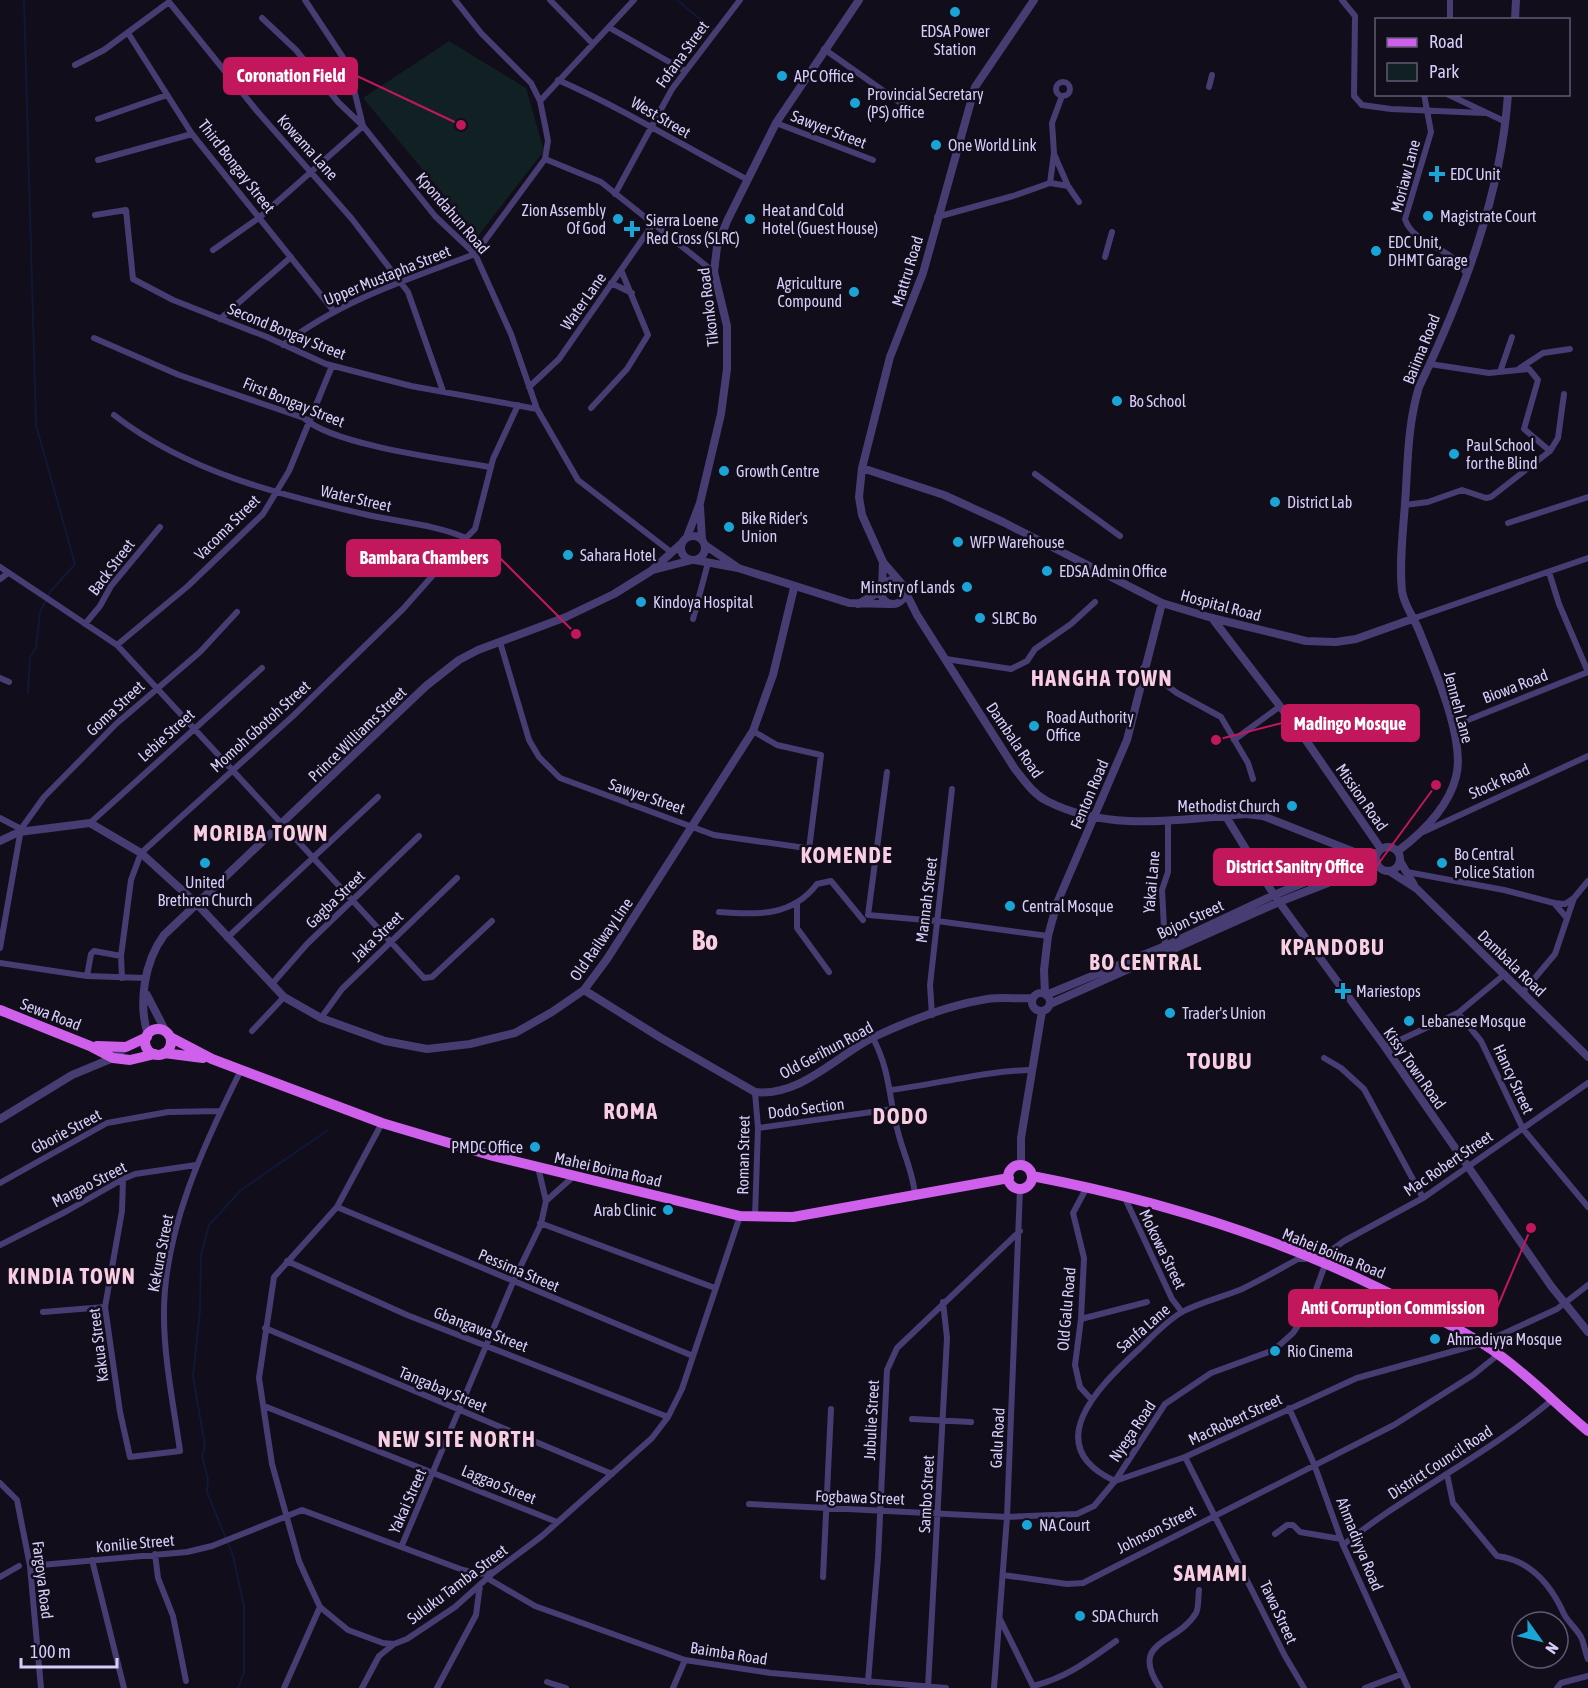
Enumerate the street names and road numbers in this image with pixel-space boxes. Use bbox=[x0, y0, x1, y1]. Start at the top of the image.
street label: Fofana Street bbox=[652, 17, 712, 91]
street label: West Street bbox=[628, 93, 694, 141]
street label: Sawyer Street bbox=[788, 106, 870, 153]
street label: Kowama Lane bbox=[274, 111, 342, 183]
street label: Third Bongay Street bbox=[194, 116, 279, 217]
street label: Moriaw Lane bbox=[1387, 138, 1423, 214]
street label: Kpondahun Road bbox=[412, 169, 493, 258]
street label: Mattru Road bbox=[888, 234, 926, 308]
street label: Upper Mustapha Street bbox=[321, 241, 454, 310]
street label: Tikonko Road bbox=[694, 267, 722, 347]
street label: Water Lane bbox=[557, 269, 609, 333]
street label: Second Bongay Street bbox=[225, 299, 349, 364]
street label: Baiima Road bbox=[1399, 311, 1443, 387]
street label: First Bongay Street bbox=[240, 373, 348, 432]
street label: Water Street bbox=[319, 481, 394, 515]
street label: Vacoma Street bbox=[191, 490, 264, 563]
street label: Back Street bbox=[84, 535, 138, 598]
street label: Hospital Road bbox=[1178, 586, 1263, 625]
street label: Biowa Road bbox=[1480, 665, 1550, 707]
street label: Jenneh Lane bbox=[1441, 669, 1477, 745]
street label: Momoh Gbotoh Street bbox=[206, 676, 314, 775]
street label: Goma Street bbox=[82, 677, 148, 739]
street label: Prince Williams Street bbox=[304, 683, 410, 785]
street label: Dambala Road bbox=[983, 699, 1047, 781]
street label: Lebie Street bbox=[134, 705, 198, 765]
street label: Fenton Road bbox=[1066, 757, 1112, 831]
street label: Mission Road bbox=[1332, 760, 1392, 834]
street label: Stock Road bbox=[1466, 760, 1532, 802]
street label: Sawyer Street bbox=[606, 775, 688, 819]
street label: Yakai Lane bbox=[1139, 850, 1163, 914]
street label: Mannah Street bbox=[912, 856, 940, 944]
street label: Gagba Street bbox=[302, 866, 369, 932]
street label: Old Railway Line bbox=[566, 894, 637, 984]
street label: Bojon Street bbox=[1154, 896, 1227, 943]
street label: Jaka Street bbox=[348, 907, 407, 965]
street label: Dambala Road bbox=[1474, 926, 1550, 1000]
street label: Sewa Road bbox=[18, 994, 84, 1034]
street label: Old Gerihun Road bbox=[776, 1018, 876, 1082]
street label: Kissy Town Road bbox=[1380, 1024, 1450, 1113]
street label: Hancy Street bbox=[1489, 1042, 1538, 1117]
street label: Dodo Section bbox=[767, 1094, 845, 1122]
street label: Gborie Street bbox=[28, 1105, 104, 1157]
street label: Roman Street bbox=[733, 1115, 753, 1195]
street label: Mac Robert Street bbox=[1400, 1126, 1496, 1199]
street label: Mahei Boima Road bbox=[553, 1148, 663, 1190]
street label: Margao Street bbox=[49, 1157, 130, 1211]
street label: Mokowa Street bbox=[1136, 1206, 1190, 1292]
street label: Kekura Street bbox=[144, 1212, 176, 1293]
street label: Mahei Boima Road bbox=[1280, 1224, 1388, 1282]
street label: Pessima Street bbox=[476, 1245, 563, 1295]
street label: Old Galu Road bbox=[1053, 1266, 1079, 1352]
street label: Sanfa Lane bbox=[1113, 1300, 1173, 1356]
street label: Gbangawa Street bbox=[431, 1303, 531, 1356]
street label: Kakua Street bbox=[84, 1307, 111, 1383]
street label: Tangabay Street bbox=[396, 1362, 490, 1417]
street label: Jubulie Street bbox=[860, 1379, 882, 1461]
street label: MacRobert Street bbox=[1185, 1389, 1285, 1448]
street label: Nyega Road bbox=[1105, 1397, 1160, 1466]
street label: Galu Road bbox=[986, 1407, 1008, 1469]
street label: District Council Road bbox=[1384, 1422, 1496, 1502]
street label: Sambo Street bbox=[915, 1454, 937, 1533]
street label: Laggao Street bbox=[459, 1461, 539, 1508]
street label: Yakai Street bbox=[385, 1465, 429, 1536]
street label: Fogbawa Street bbox=[815, 1486, 906, 1509]
street label: Ahmadiyya Road bbox=[1332, 1495, 1387, 1594]
street label: Johnson Street bbox=[1113, 1501, 1199, 1557]
street label: Konilie Street bbox=[95, 1531, 176, 1555]
street label: Fargoya Road bbox=[28, 1540, 57, 1620]
street label: Suluku Tamba Street bbox=[403, 1540, 511, 1627]
street label: Tawa Street bbox=[1257, 1578, 1302, 1647]
street label: Baimba Road bbox=[689, 1638, 769, 1668]

